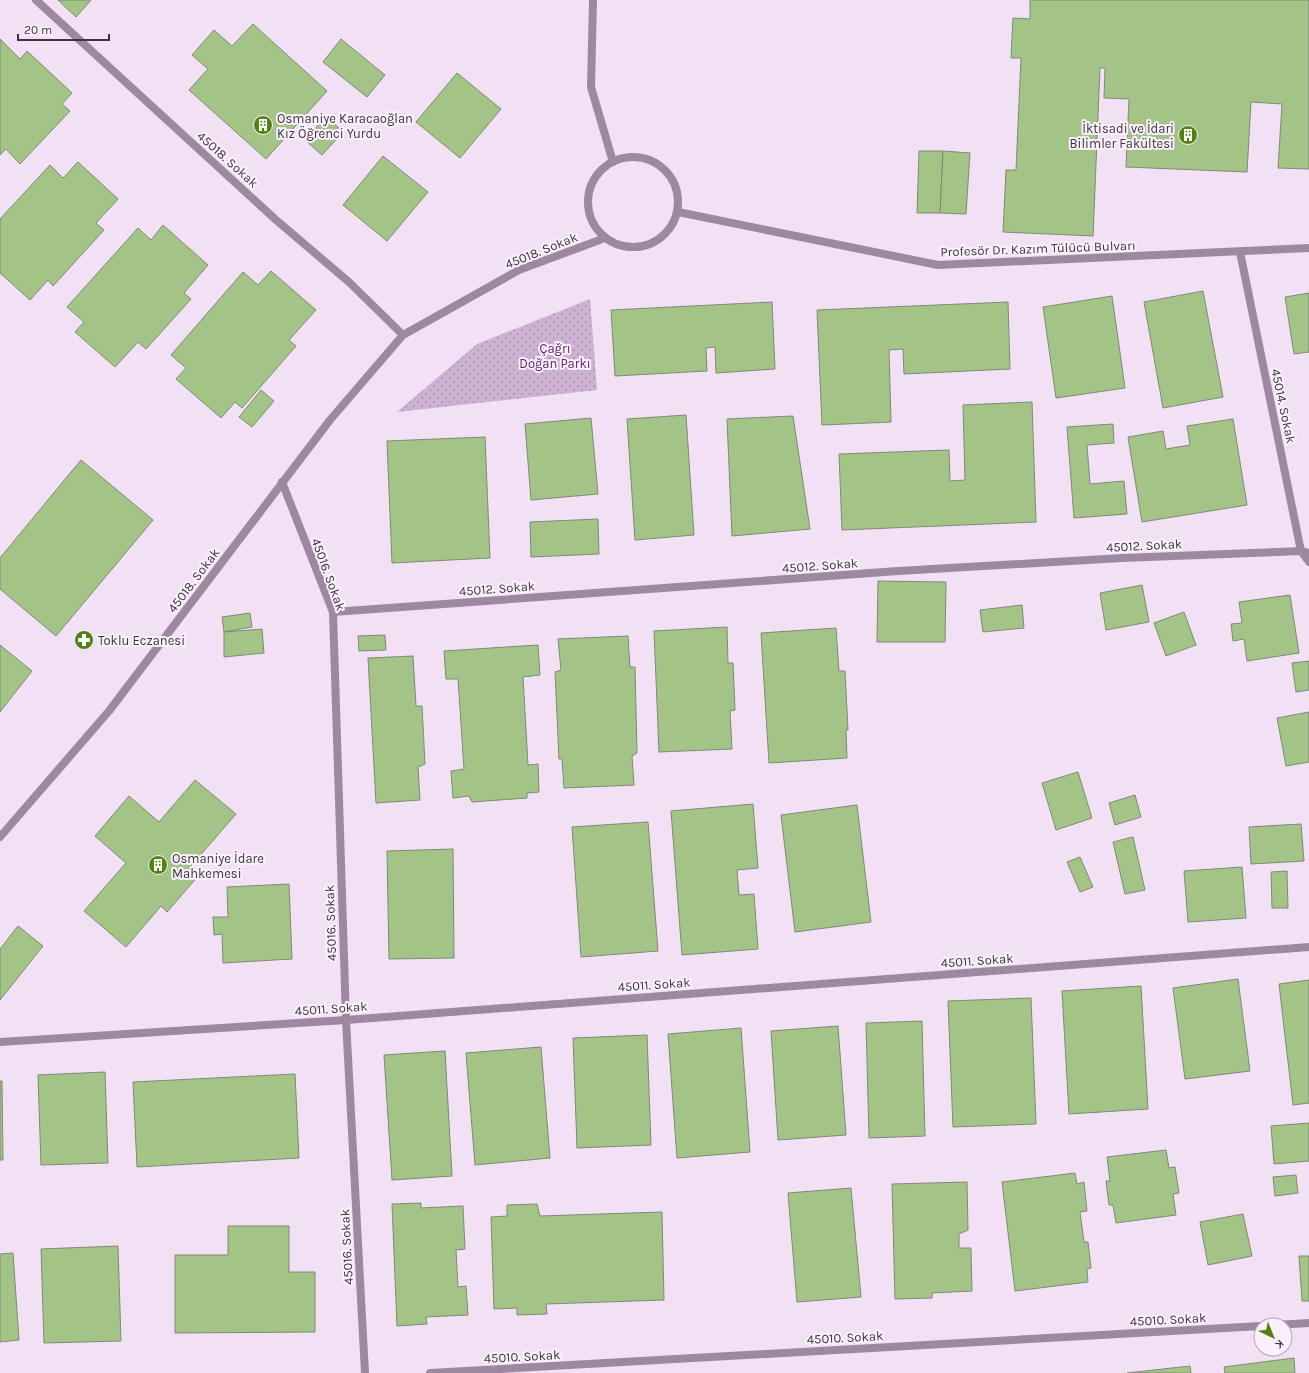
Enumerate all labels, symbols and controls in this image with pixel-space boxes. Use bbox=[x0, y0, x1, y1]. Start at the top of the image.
scale bar bbox=[18, 16, 109, 42]
text: 20 m bbox=[24, 23, 52, 37]
place label: Osmaniye Karacaoğlan Kız Öğrenci Yurdu bbox=[277, 111, 413, 141]
building icon: Osmaniye Karacaoğlan Kız Öğrenci Yurdu bbox=[252, 114, 274, 136]
place label: İktisadi ve İdari Bilimler Fakültesi bbox=[1070, 121, 1174, 151]
building icon: İktisadi ve İdari Bilimler Fakültesi bbox=[1177, 124, 1199, 146]
street label: 45018. Sokak bbox=[194, 128, 261, 191]
street label: 45018. Sokak bbox=[503, 229, 580, 272]
street label: Profesör Dr. Kazım Tülücü Bulvarı bbox=[940, 238, 1136, 259]
park label: Çağrı Doğan Parkı bbox=[519, 341, 591, 371]
street label: 45014. Sokak bbox=[1268, 367, 1299, 445]
street label: 45016. Sokak bbox=[308, 536, 349, 613]
street label: 45012. Sokak bbox=[1106, 536, 1183, 555]
street label: 45018. Sokak bbox=[164, 545, 222, 615]
street label: 45012. Sokak bbox=[781, 555, 859, 576]
street label: 45012. Sokak bbox=[458, 578, 536, 599]
pharmacy icon: Toklu Eczanesi bbox=[73, 629, 95, 651]
place label: Toklu Eczanesi bbox=[98, 633, 185, 648]
place label: Osmaniye İdare Mahkemesi bbox=[172, 851, 264, 881]
building icon: Osmaniye İdare Mahkemesi bbox=[147, 854, 169, 876]
street label: 45016. Sokak bbox=[322, 885, 339, 961]
street label: 45011. Sokak bbox=[940, 950, 1014, 971]
street label: 45011. Sokak bbox=[617, 974, 691, 995]
street label: 45011. Sokak bbox=[294, 998, 368, 1019]
street label: 45016. Sokak bbox=[337, 1209, 356, 1285]
street label: 45010. Sokak bbox=[1129, 1310, 1207, 1329]
north arrow bbox=[1253, 1317, 1293, 1357]
street label: 45010. Sokak bbox=[806, 1328, 884, 1347]
text: K bbox=[1272, 1337, 1287, 1352]
street label: 45010. Sokak bbox=[483, 1347, 561, 1366]

